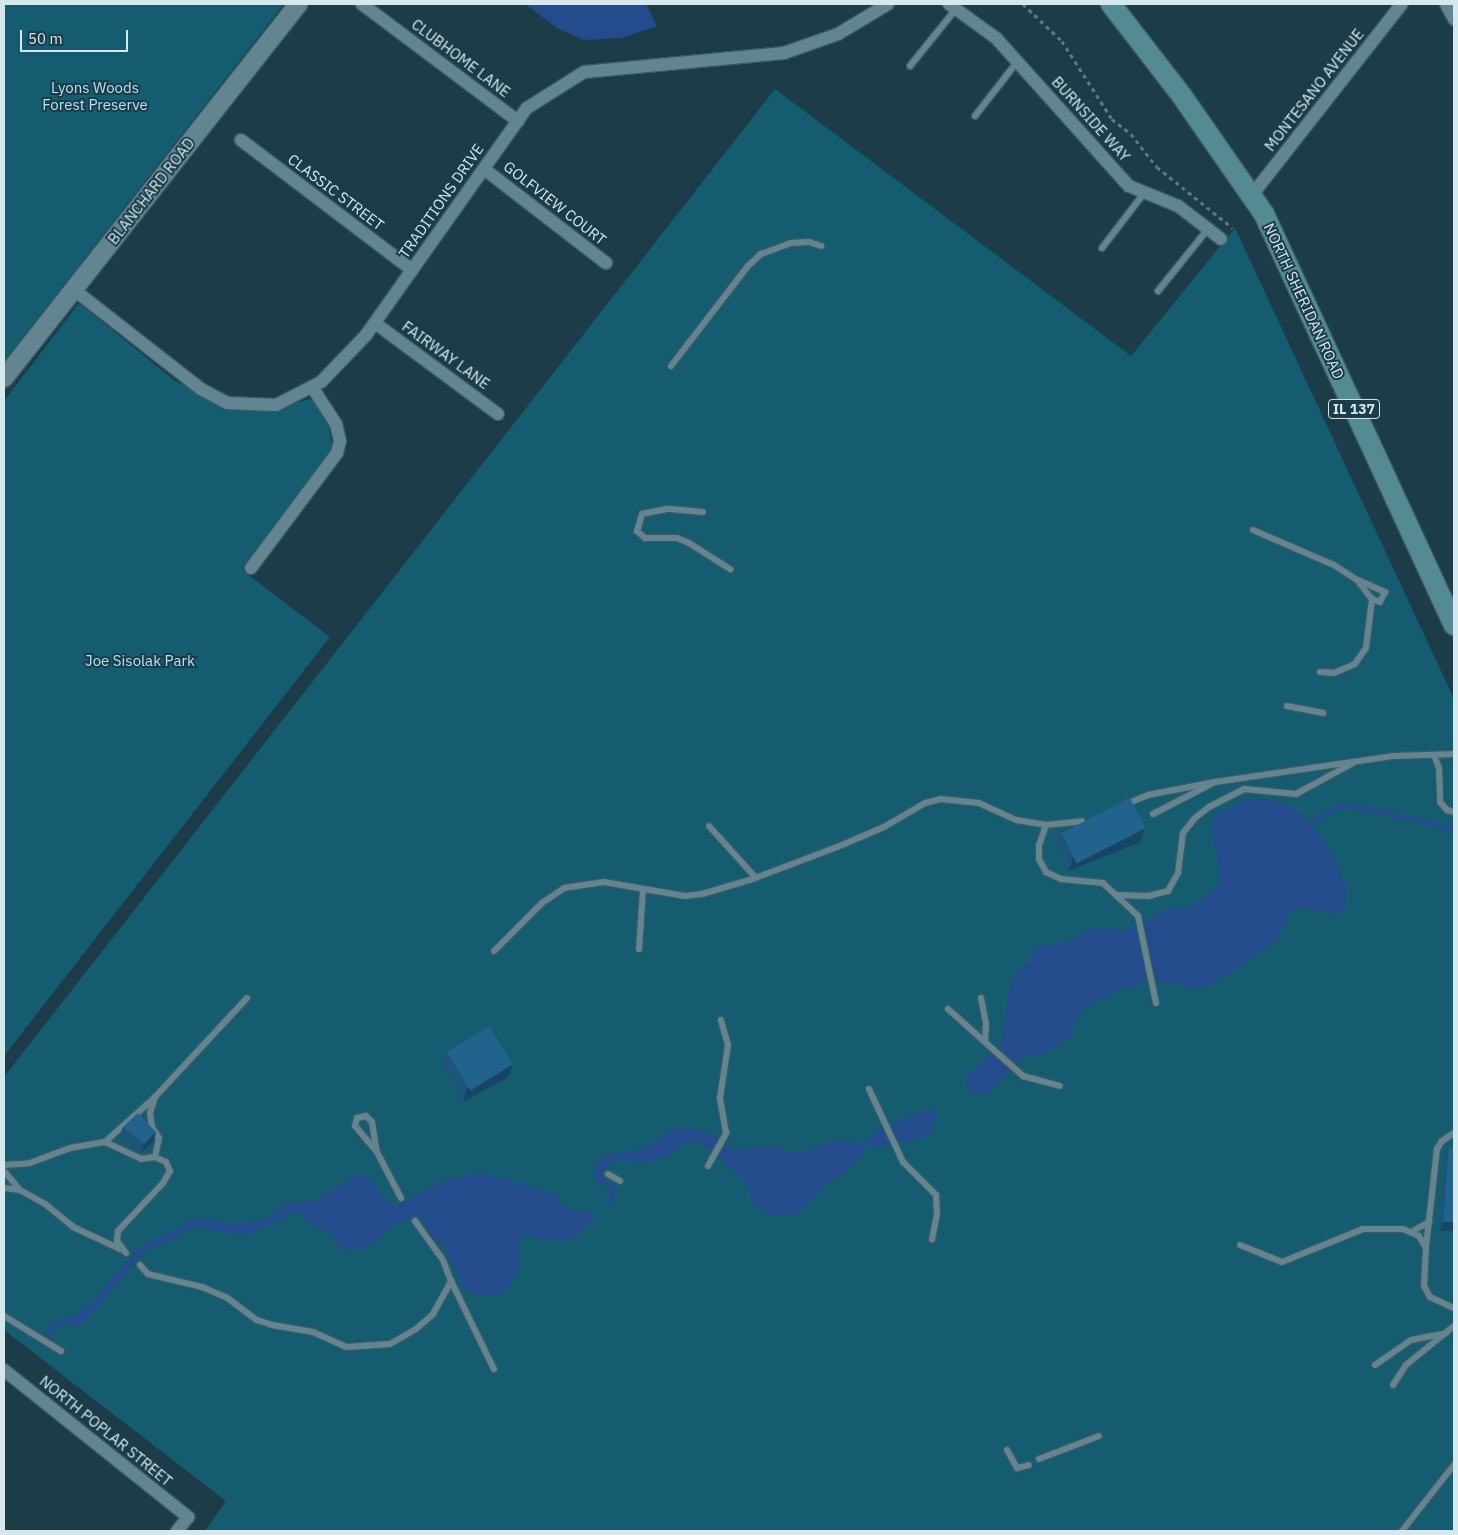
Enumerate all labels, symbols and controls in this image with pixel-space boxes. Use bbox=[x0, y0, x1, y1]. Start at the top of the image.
street label: CLUBHOME LANE bbox=[408, 15, 514, 101]
scale bar bbox=[22, 20, 130, 52]
street label: MONTESANO AVENUE bbox=[1261, 25, 1367, 155]
text: 50 m bbox=[28, 29, 63, 48]
street label: BURNSIDE WAY bbox=[1048, 73, 1134, 165]
park label: Lyons Woods Forest Preserve bbox=[42, 78, 148, 113]
street label: BLANCHARD ROAD bbox=[104, 134, 198, 248]
street label: TRADITIONS DRIVE bbox=[395, 140, 487, 262]
street label: CLASSIC STREET bbox=[284, 150, 388, 234]
street label: GOLFVIEW COURT bbox=[500, 157, 610, 249]
street label: NORTH SHERIDAN ROAD bbox=[1260, 220, 1348, 382]
street label: FAIRWAY LANE bbox=[399, 317, 493, 393]
road number: IL 137 bbox=[1328, 398, 1380, 420]
park label: Joe Sisolak Park bbox=[85, 652, 195, 670]
street label: NORTH POPLAR STREET bbox=[36, 1372, 176, 1490]

